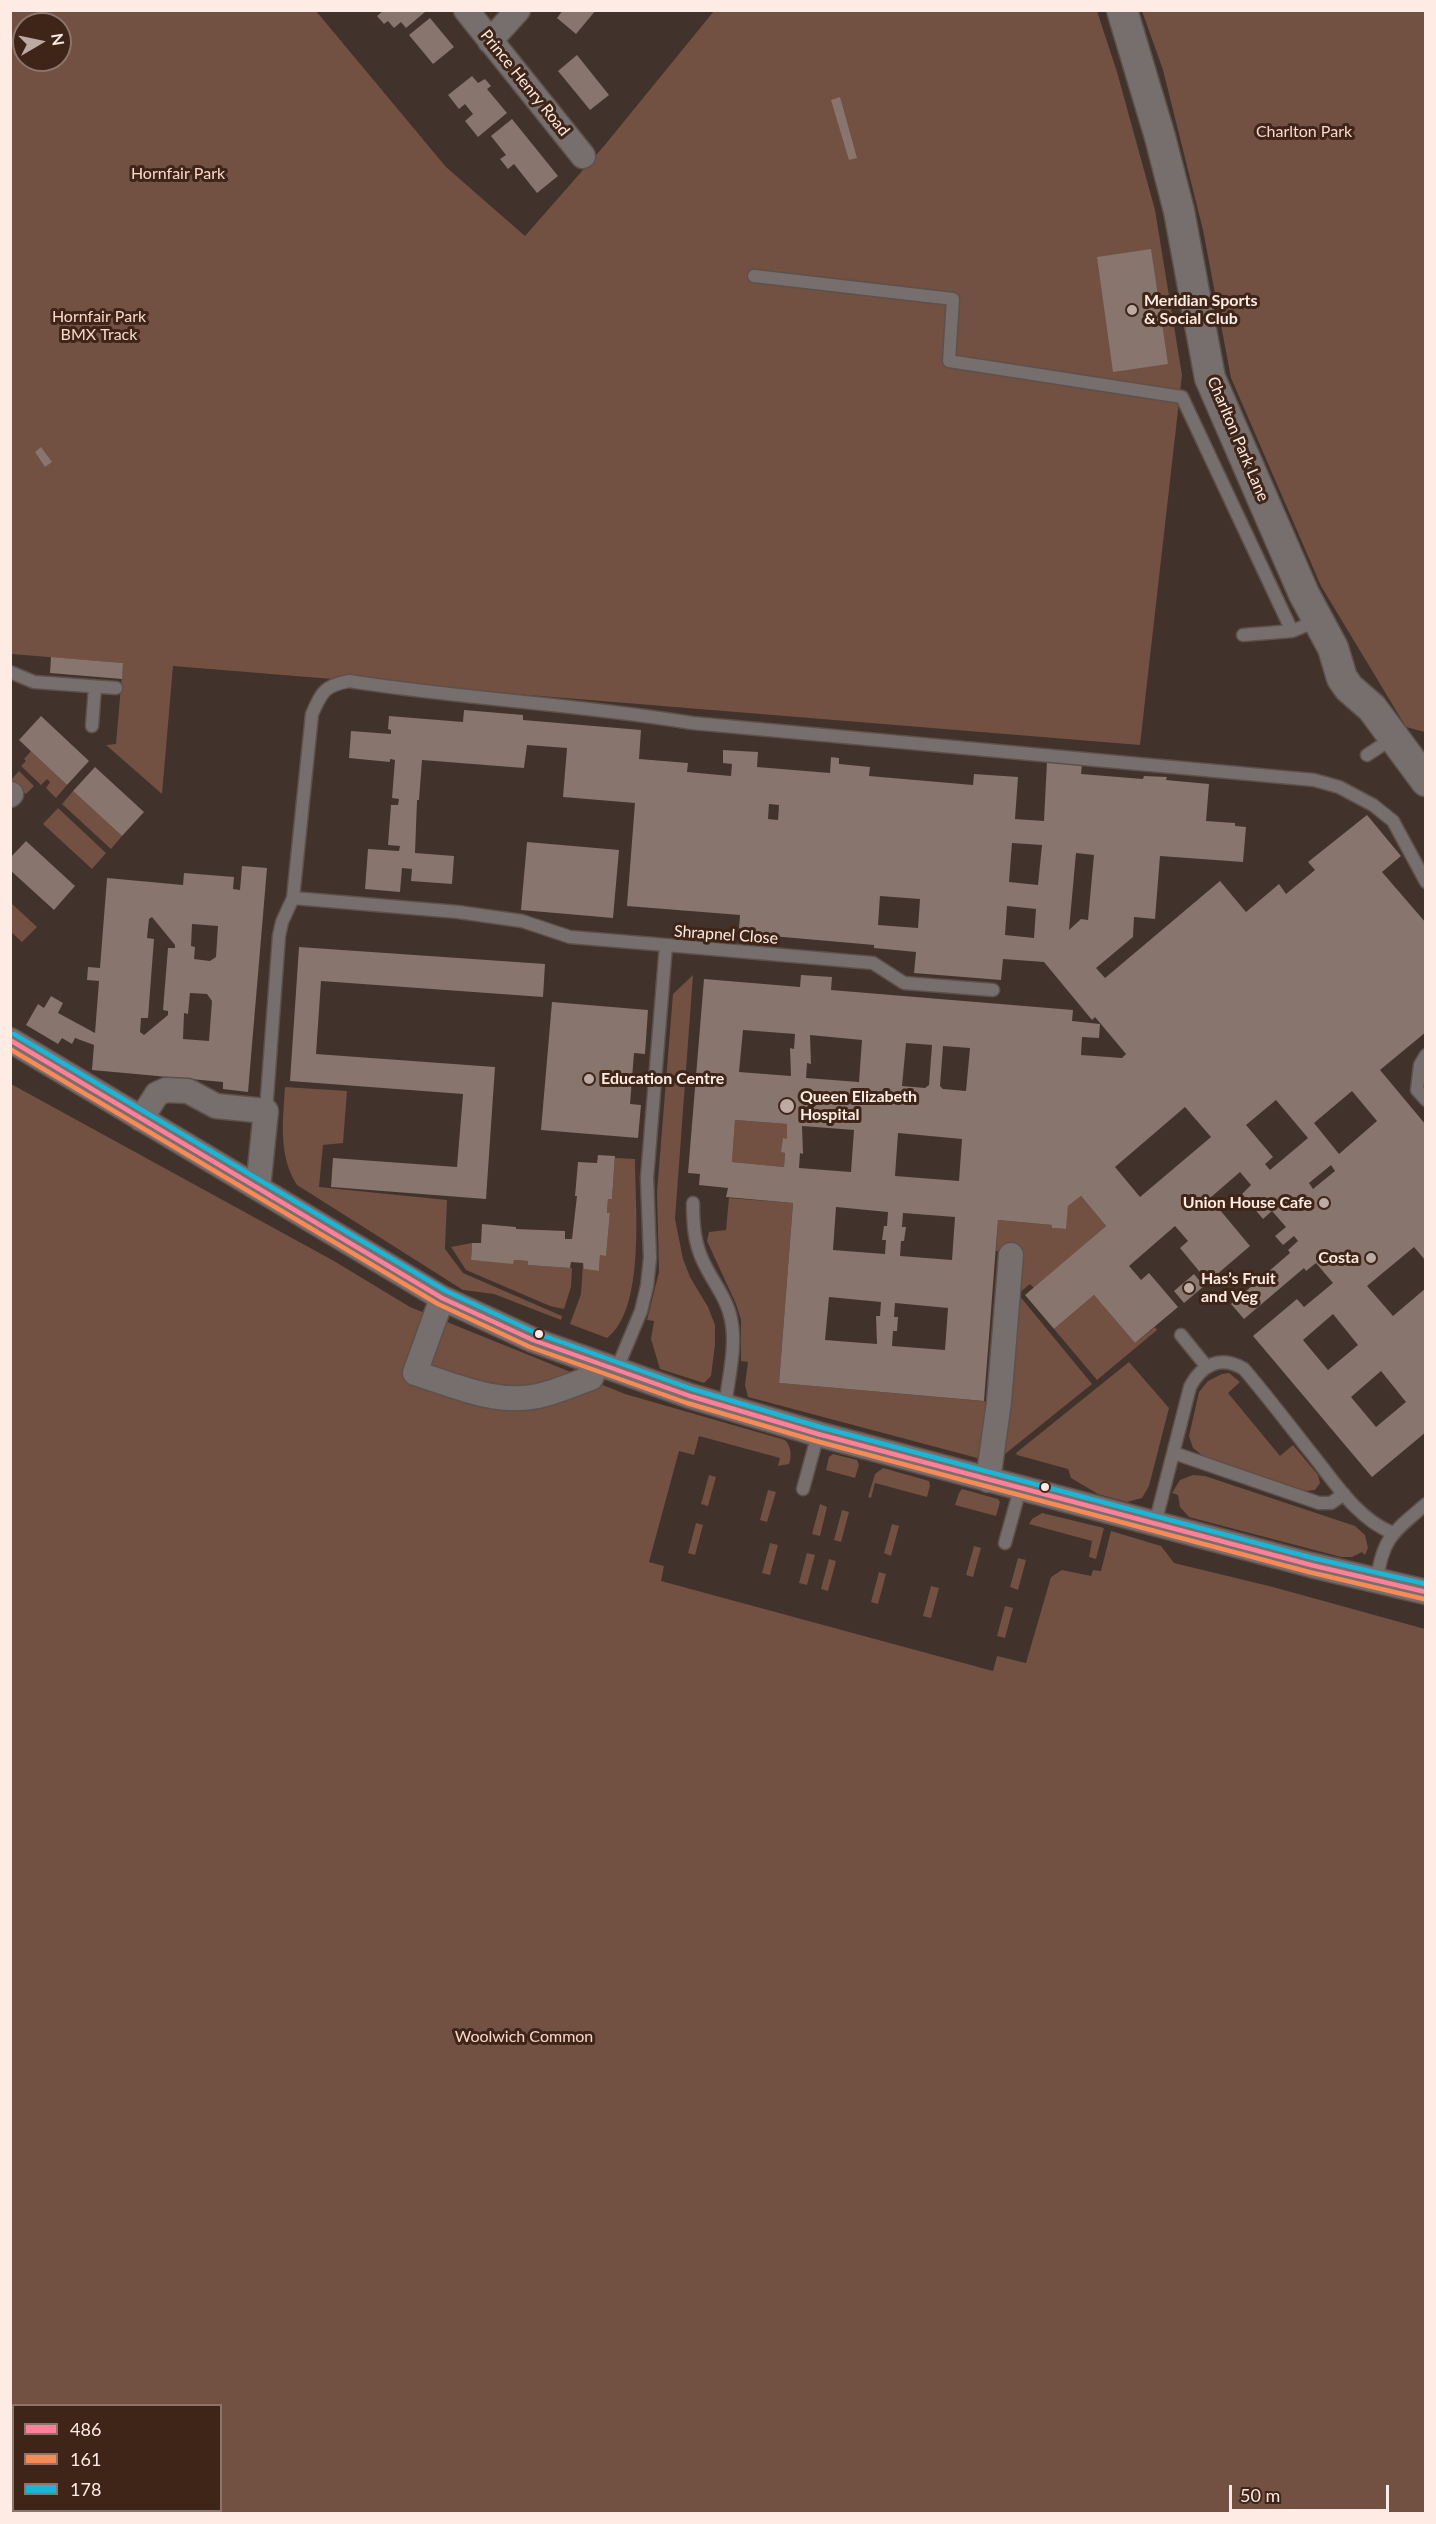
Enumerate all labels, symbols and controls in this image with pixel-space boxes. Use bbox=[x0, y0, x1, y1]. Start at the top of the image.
north arrow bbox=[12, 12, 72, 72]
street label: Prince Henry Road bbox=[476, 26, 574, 140]
text: N bbox=[48, 32, 69, 47]
park label: Charlton Park bbox=[1256, 122, 1352, 142]
park label: Hornfair Park bbox=[131, 164, 225, 184]
place label: Meridian Sports & Social Club bbox=[1144, 291, 1257, 329]
marker: Meridian Sports & Social Club bbox=[1125, 303, 1139, 317]
park label: Hornfair Park BMX Track bbox=[52, 307, 146, 345]
street label: Charlton Park Lane bbox=[1203, 374, 1273, 504]
street label: Shrapnel Close bbox=[673, 922, 779, 948]
place label: Education Centre bbox=[601, 1069, 724, 1089]
marker: Education Centre bbox=[582, 1072, 596, 1086]
place label: Queen Elizabeth Hospital bbox=[800, 1087, 917, 1125]
marker: Queen Elizabeth Hospital bbox=[778, 1097, 796, 1115]
place label: Union House Cafe bbox=[1183, 1193, 1312, 1213]
marker: Union House Cafe bbox=[1317, 1196, 1331, 1210]
place label: Costa bbox=[1318, 1248, 1359, 1268]
marker: Costa bbox=[1364, 1251, 1378, 1265]
place label: Has’s Fruit and Veg bbox=[1201, 1269, 1276, 1307]
marker: Has’s Fruit and Veg bbox=[1182, 1281, 1196, 1295]
unlabelled marker bbox=[533, 1328, 545, 1340]
unlabelled marker bbox=[1039, 1481, 1051, 1493]
park label: Woolwich Common bbox=[455, 2027, 593, 2047]
legend bbox=[12, 2404, 222, 2512]
text: 486 bbox=[70, 2418, 101, 2440]
text: 161 bbox=[70, 2448, 101, 2470]
scale bar bbox=[1232, 2473, 1392, 2511]
text: 178 bbox=[70, 2478, 101, 2500]
text: 50 m bbox=[1240, 2484, 1280, 2506]

